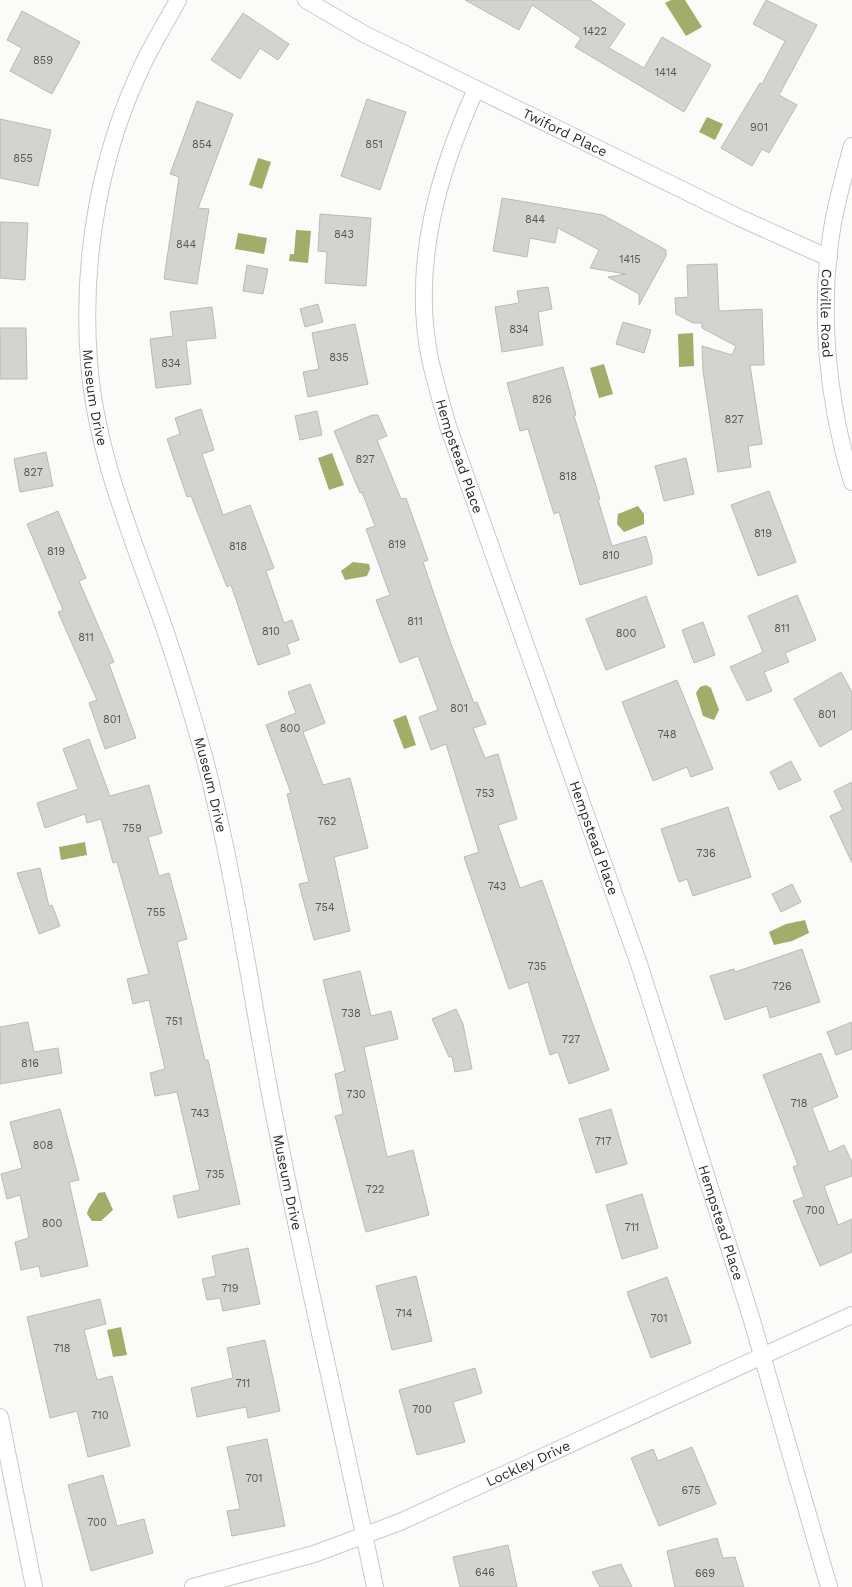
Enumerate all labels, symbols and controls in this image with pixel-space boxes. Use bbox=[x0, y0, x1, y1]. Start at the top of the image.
house number: 1422 bbox=[583, 25, 607, 38]
house number: 859 bbox=[33, 54, 53, 67]
house number: 1414 bbox=[655, 66, 677, 79]
street label: Twiford Place bbox=[520, 105, 610, 160]
house number: 901 bbox=[750, 121, 768, 134]
house number: 854 bbox=[192, 138, 212, 151]
house number: 851 bbox=[365, 138, 383, 151]
house number: 855 bbox=[13, 152, 33, 165]
house number: 844 bbox=[525, 213, 545, 226]
house number: 843 bbox=[334, 228, 354, 241]
house number: 844 bbox=[176, 238, 196, 251]
house number: 1415 bbox=[619, 253, 641, 266]
street label: Colville Road bbox=[818, 268, 836, 358]
house number: 834 bbox=[509, 323, 529, 336]
street label: Museum Drive bbox=[80, 349, 111, 447]
house number: 835 bbox=[329, 351, 349, 364]
house number: 834 bbox=[161, 357, 181, 370]
house number: 826 bbox=[532, 393, 552, 406]
street label: Hempstead Place bbox=[433, 397, 486, 515]
house number: 827 bbox=[724, 413, 744, 426]
house number: 827 bbox=[355, 453, 375, 466]
house number: 827 bbox=[23, 466, 43, 479]
house number: 818 bbox=[559, 470, 577, 483]
house number: 819 bbox=[754, 527, 772, 540]
house number: 819 bbox=[388, 538, 406, 551]
house number: 818 bbox=[229, 540, 247, 553]
house number: 819 bbox=[47, 545, 65, 558]
house number: 810 bbox=[602, 549, 620, 562]
house number: 811 bbox=[407, 615, 423, 628]
house number: 811 bbox=[774, 622, 790, 635]
house number: 810 bbox=[262, 625, 280, 638]
house number: 800 bbox=[616, 627, 636, 640]
house number: 811 bbox=[78, 631, 94, 644]
house number: 801 bbox=[450, 702, 468, 715]
house number: 801 bbox=[818, 708, 836, 721]
house number: 801 bbox=[103, 713, 121, 726]
house number: 800 bbox=[280, 722, 300, 735]
house number: 748 bbox=[658, 728, 677, 741]
street label: Museum Drive bbox=[191, 735, 230, 834]
street label: Hempstead Place bbox=[567, 779, 622, 897]
house number: 753 bbox=[476, 787, 495, 800]
house number: 762 bbox=[317, 815, 337, 828]
house number: 759 bbox=[122, 822, 142, 835]
house number: 736 bbox=[696, 847, 716, 860]
house number: 743 bbox=[488, 880, 506, 893]
house number: 754 bbox=[315, 901, 335, 914]
house number: 755 bbox=[147, 906, 165, 919]
house number: 735 bbox=[528, 960, 547, 973]
house number: 726 bbox=[772, 980, 792, 993]
house number: 738 bbox=[341, 1007, 361, 1020]
house number: 751 bbox=[166, 1015, 182, 1028]
house number: 727 bbox=[562, 1033, 580, 1046]
house number: 816 bbox=[21, 1057, 39, 1070]
house number: 730 bbox=[346, 1088, 366, 1101]
house number: 718 bbox=[790, 1097, 808, 1110]
house number: 743 bbox=[191, 1107, 209, 1120]
street label: Museum Drive bbox=[270, 1133, 305, 1232]
house number: 717 bbox=[595, 1135, 611, 1148]
house number: 808 bbox=[33, 1139, 53, 1152]
street label: Hempstead Place bbox=[695, 1163, 747, 1282]
house number: 735 bbox=[206, 1168, 225, 1181]
house number: 722 bbox=[366, 1183, 385, 1196]
house number: 700 bbox=[805, 1204, 825, 1217]
house number: 800 bbox=[42, 1217, 62, 1230]
house number: 711 bbox=[625, 1221, 639, 1234]
house number: 719 bbox=[221, 1282, 239, 1295]
house number: 714 bbox=[395, 1307, 413, 1320]
house number: 701 bbox=[650, 1312, 668, 1325]
house number: 718 bbox=[53, 1342, 71, 1355]
house number: 711 bbox=[236, 1377, 250, 1390]
house number: 700 bbox=[412, 1403, 432, 1416]
house number: 710 bbox=[91, 1409, 109, 1422]
street label: Lockley Drive bbox=[483, 1437, 573, 1490]
house number: 701 bbox=[245, 1472, 263, 1485]
house number: 675 bbox=[681, 1484, 701, 1497]
house number: 700 bbox=[87, 1516, 107, 1529]
house number: 646 bbox=[475, 1566, 495, 1579]
house number: 669 bbox=[695, 1567, 715, 1580]

